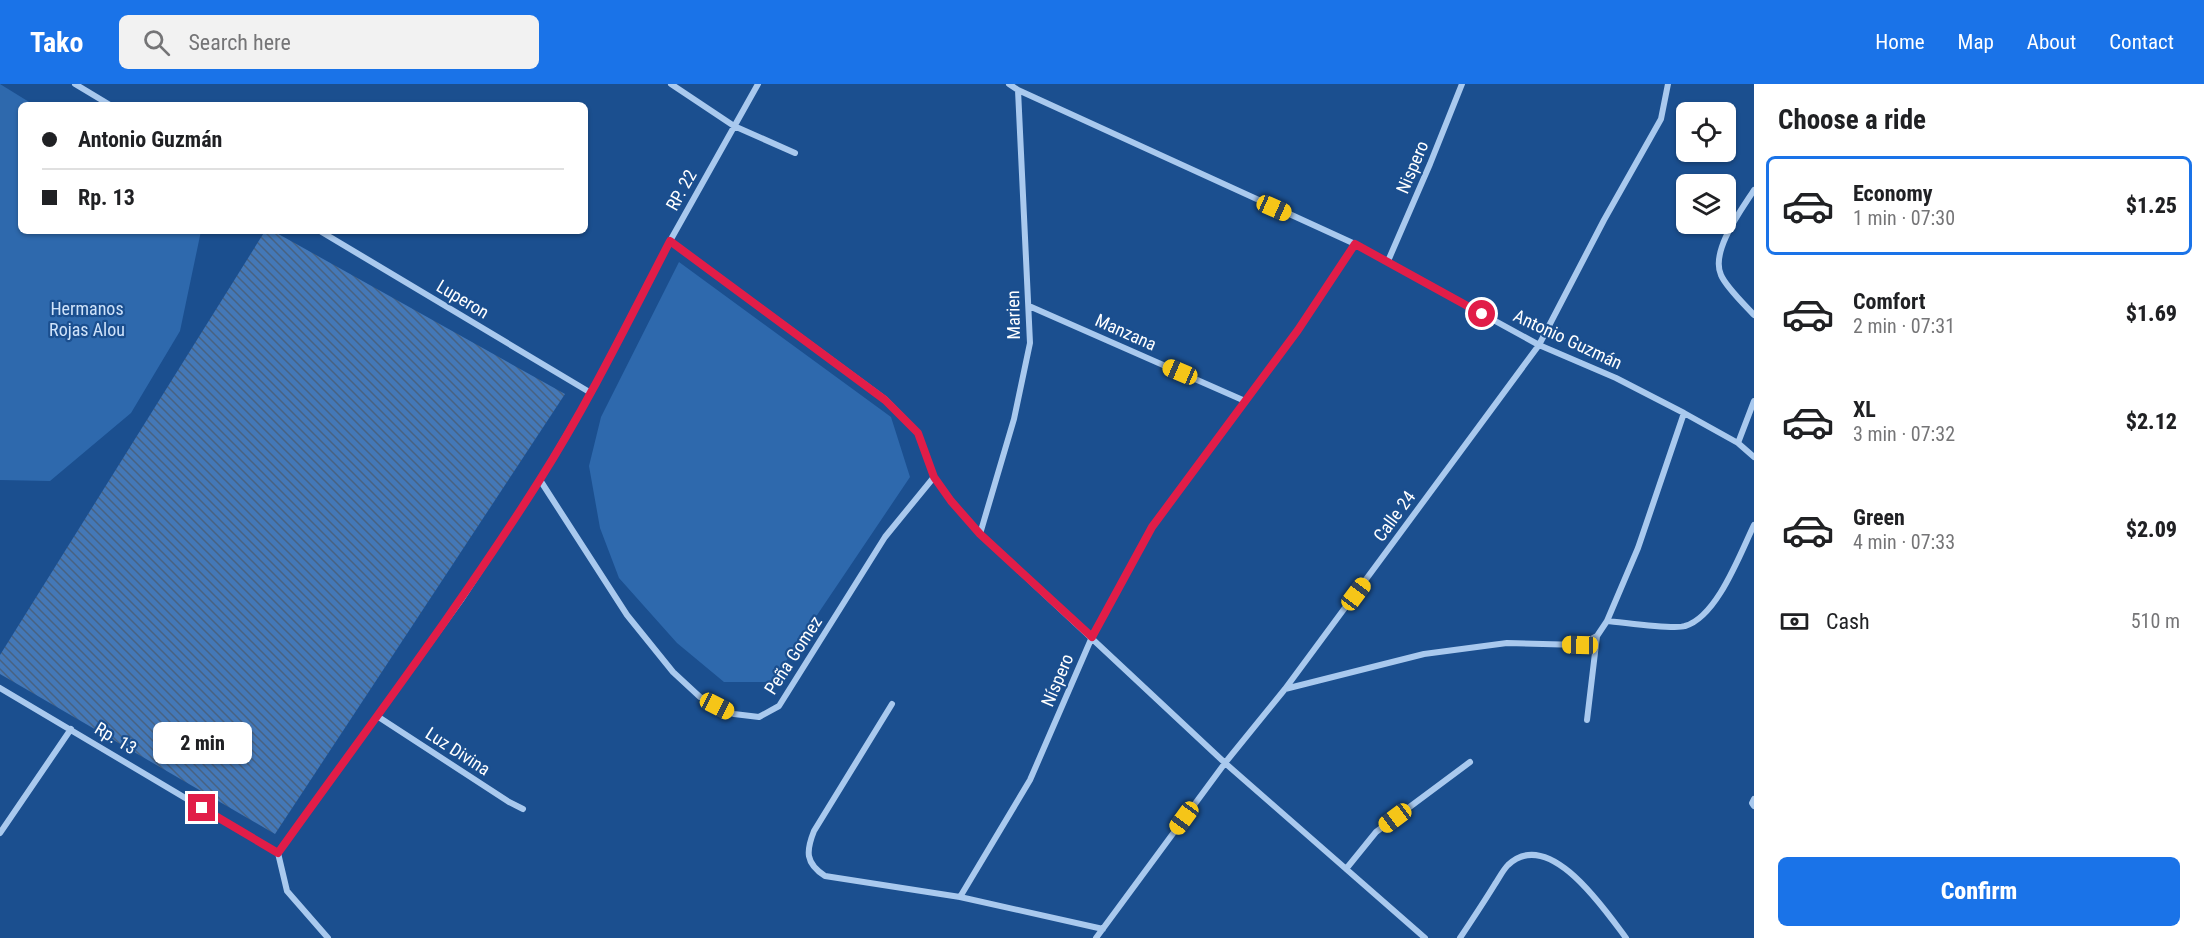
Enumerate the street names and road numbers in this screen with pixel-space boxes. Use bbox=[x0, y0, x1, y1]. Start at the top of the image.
street label: Nispero bbox=[1392, 138, 1432, 196]
street label: RP. 22 bbox=[661, 166, 701, 214]
street label: Luperon bbox=[433, 275, 493, 323]
street label: Marien bbox=[1002, 290, 1024, 340]
street label: Antonio Guzmán bbox=[1510, 305, 1626, 373]
street label: Manzana bbox=[1092, 309, 1160, 355]
street label: Calle 24 bbox=[1369, 487, 1419, 545]
street label: Peña Gomez bbox=[760, 612, 826, 698]
street label: Níspero bbox=[1037, 650, 1077, 710]
street label: Rp. 13 bbox=[91, 717, 141, 759]
street label: Luz Divina bbox=[422, 722, 494, 780]

